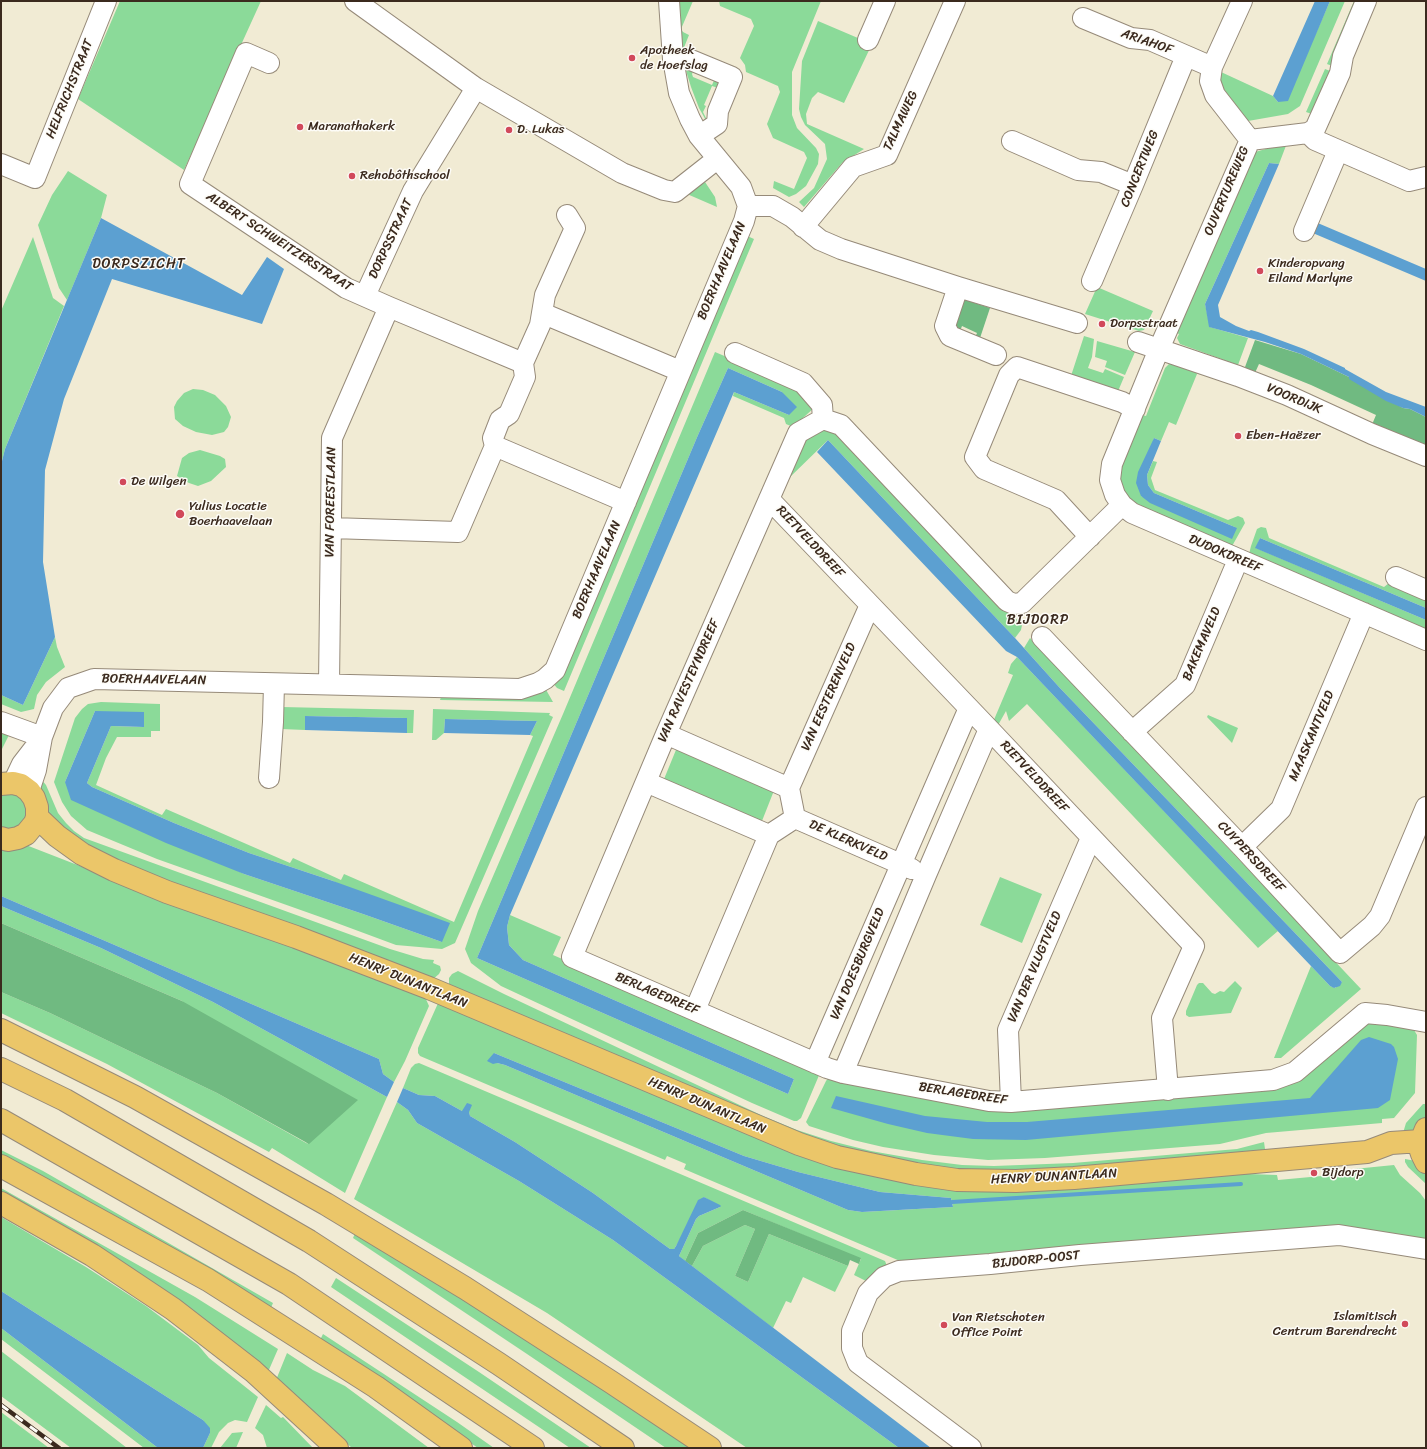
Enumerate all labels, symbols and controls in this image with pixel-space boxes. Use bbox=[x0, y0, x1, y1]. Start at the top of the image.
street label: ARIAHOF bbox=[1119, 26, 1175, 58]
street label: HELFRICHSTRAAT bbox=[43, 37, 97, 141]
place label: Apotheek de Hoefslag bbox=[640, 43, 708, 74]
marker: Apotheek de Hoefslag bbox=[627, 53, 637, 63]
street label: TALMAWEG bbox=[880, 88, 922, 154]
place label: Maranathakerk bbox=[308, 119, 395, 135]
marker: Maranathakerk bbox=[295, 122, 305, 132]
place label: D. Lukas bbox=[517, 122, 564, 138]
marker: D. Lukas bbox=[504, 125, 514, 135]
street label: CONCERTWEG bbox=[1118, 128, 1162, 210]
street label: OUVERTUREWEG bbox=[1201, 144, 1253, 238]
place label: Rehobôthschool bbox=[360, 168, 450, 184]
marker: Rehobôthschool bbox=[347, 171, 357, 181]
street label: ALBERT SCHWEITZERSTRAAT bbox=[203, 189, 355, 295]
street label: DORPSSTRAAT bbox=[366, 197, 416, 281]
street label: BOERHAAVELAAN bbox=[694, 220, 750, 322]
district label: DORPSZICHT bbox=[94, 256, 184, 272]
place label: Kinderopvang Eiland Marlyne bbox=[1268, 256, 1353, 287]
marker: Kinderopvang Eiland Marlyne bbox=[1255, 266, 1265, 276]
place label: Dorpsstraat bbox=[1110, 316, 1178, 332]
marker: Dorpsstraat bbox=[1097, 319, 1107, 329]
street label: VOORDIJK bbox=[1264, 380, 1324, 418]
place label: Eben-Haëzer bbox=[1246, 428, 1320, 444]
marker: Eben-Haëzer bbox=[1233, 431, 1243, 441]
street label: VAN FOREESTLAAN bbox=[322, 446, 340, 558]
place label: De Wilgen bbox=[131, 474, 186, 490]
marker: De Wilgen bbox=[118, 477, 128, 487]
place label: Yulius Locatie Boerhaavelaan bbox=[189, 499, 272, 530]
street label: RIETVELDDREEF bbox=[773, 503, 847, 581]
marker: Yulius Locatie Boerhaavelaan bbox=[174, 508, 186, 520]
street label: BOERHAAVELAAN bbox=[569, 519, 625, 621]
street label: DUDOKDREEF bbox=[1186, 532, 1264, 576]
street label: BAKEMAVELD bbox=[1179, 605, 1225, 683]
district label: BIJDORP bbox=[1007, 612, 1069, 628]
street label: VAN RAVESTEYNDREEF bbox=[655, 617, 723, 745]
street label: VAN EESTERENVELD bbox=[798, 641, 860, 753]
street label: BOERHAAVELAAN bbox=[101, 671, 207, 689]
street label: MAASKANTVELD bbox=[1286, 688, 1338, 784]
street label: RIETVELDDREEF bbox=[997, 738, 1071, 816]
street label: DE KLERKVELD bbox=[807, 817, 889, 865]
street label: CUYPERSDREEF bbox=[1214, 818, 1288, 896]
street label: VAN DOESBURGVELD bbox=[827, 906, 889, 1022]
street label: VAN DER VLUGTVELD bbox=[1005, 909, 1065, 1025]
street label: HENRY DUNANTLAAN bbox=[346, 950, 470, 1012]
street label: BERLAGEDREEF bbox=[613, 969, 701, 1019]
street label: HENRY DUNANTLAAN bbox=[646, 1074, 768, 1138]
street label: BERLAGEDREEF bbox=[918, 1079, 1008, 1109]
place label: Bijdorp bbox=[1322, 1165, 1364, 1181]
street label: HENRY DUNANTLAAN bbox=[990, 1166, 1118, 1188]
marker: Bijdorp bbox=[1309, 1168, 1319, 1178]
street label: BIJDORP-OOST bbox=[991, 1248, 1081, 1272]
place label: Islamitisch Centrum Barendrecht bbox=[1273, 1309, 1397, 1340]
place label: Van Rietschoten Office Point bbox=[952, 1310, 1045, 1341]
marker: Islamitisch Centrum Barendrecht bbox=[1400, 1319, 1410, 1329]
marker: Van Rietschoten Office Point bbox=[939, 1320, 949, 1330]

